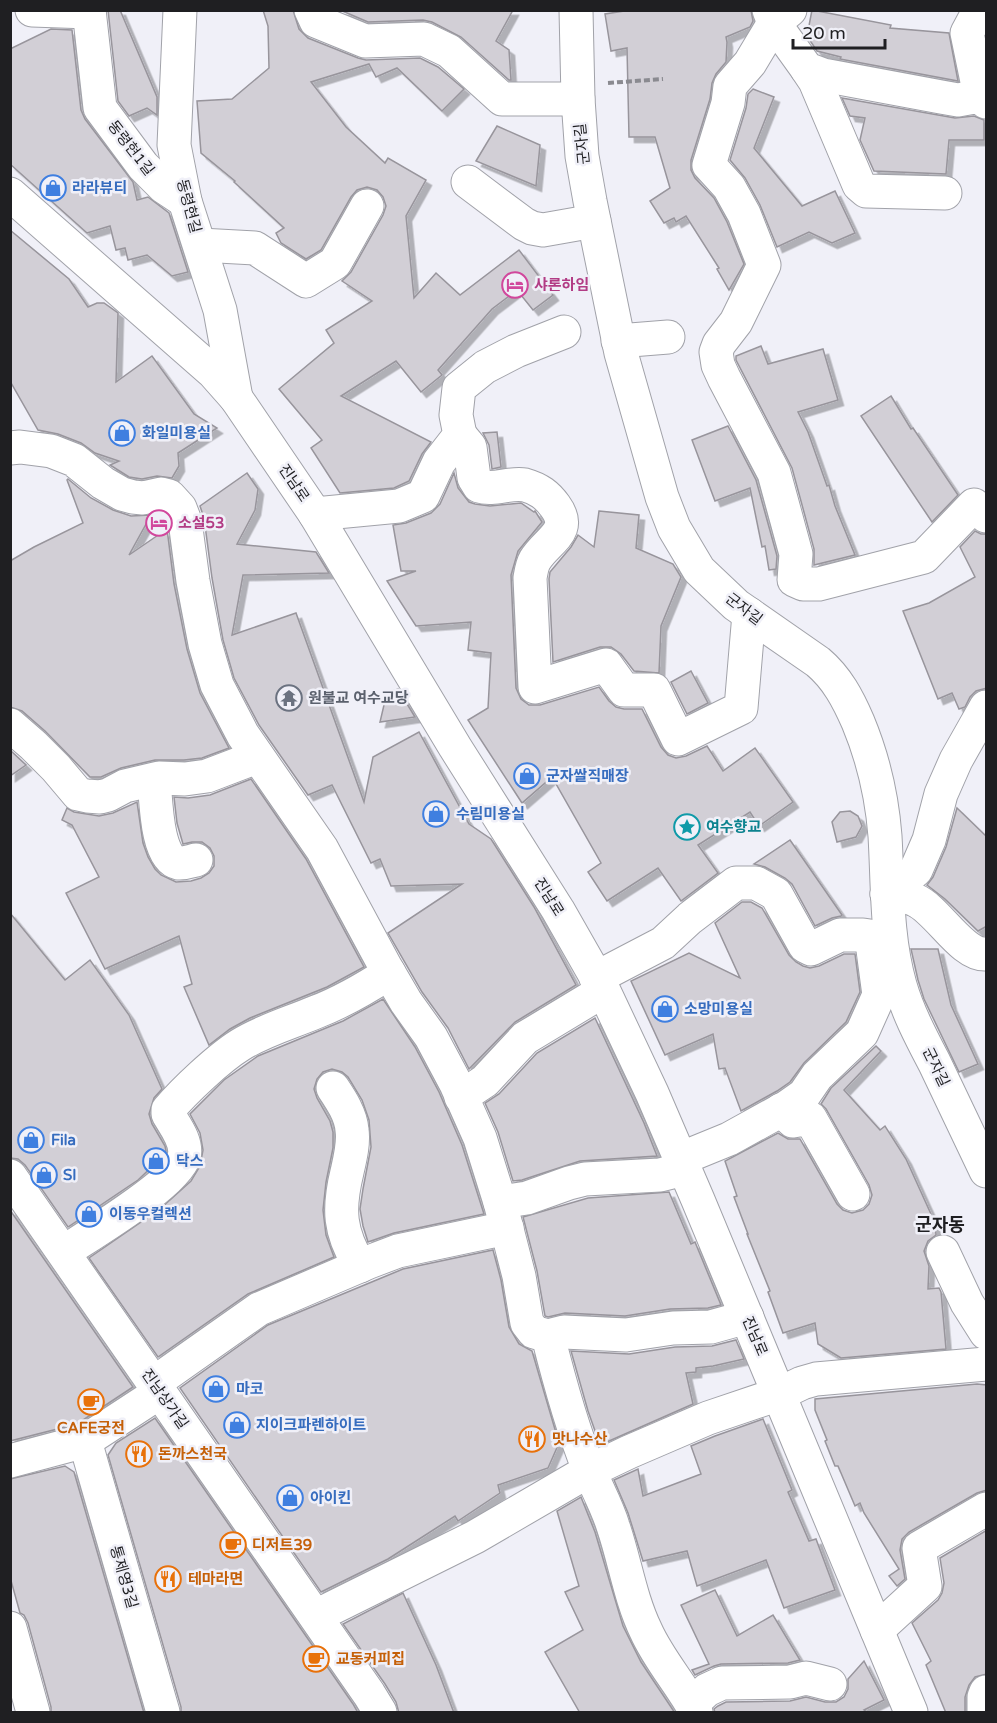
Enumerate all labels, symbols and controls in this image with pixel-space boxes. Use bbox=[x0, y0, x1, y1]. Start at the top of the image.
scale bar bbox=[793, 12, 884, 50]
text: 20 m bbox=[802, 22, 846, 44]
street label: 동령현1길 bbox=[104, 117, 158, 179]
street label: 군자길 bbox=[571, 122, 593, 166]
shop icon: 라라뷰티 bbox=[38, 173, 68, 203]
street label: 동령현길 bbox=[173, 177, 205, 235]
place label: 라라뷰티 bbox=[72, 179, 127, 197]
hotel icon: 샤론하임 bbox=[500, 270, 530, 300]
place label: 샤론하임 bbox=[534, 276, 589, 294]
shop icon: 화일미용실 bbox=[107, 418, 137, 448]
place label: 화일미용실 bbox=[142, 424, 211, 442]
street label: 진남로 bbox=[275, 461, 313, 505]
hotel icon: 소설53 bbox=[144, 508, 174, 538]
place label: 소설53 bbox=[178, 514, 224, 532]
street label: 군자길 bbox=[722, 589, 766, 629]
temple icon: 원불교 여수교당 bbox=[274, 683, 304, 713]
place label: 원불교 여수교당 bbox=[308, 689, 409, 707]
shop icon: 군자쌀직매장 bbox=[512, 761, 542, 791]
place label: 군자쌀직매장 bbox=[546, 767, 629, 785]
shop icon: 수림미용실 bbox=[421, 799, 451, 829]
place label: 수림미용실 bbox=[456, 805, 525, 823]
place icon: 여수향교 bbox=[672, 812, 702, 842]
place label: 여수향교 bbox=[706, 818, 761, 836]
street label: 진남로 bbox=[530, 875, 568, 919]
shop icon: 소망미용실 bbox=[650, 994, 680, 1024]
place label: 소망미용실 bbox=[684, 1000, 753, 1018]
street label: 군자길 bbox=[919, 1044, 953, 1090]
shop icon: Fila bbox=[16, 1125, 46, 1155]
place label: Fila bbox=[51, 1131, 76, 1149]
shop icon: 닥스 bbox=[141, 1146, 171, 1176]
place label: 닥스 bbox=[176, 1152, 204, 1170]
shop icon: SI bbox=[29, 1160, 59, 1190]
place label: SI bbox=[63, 1166, 77, 1184]
shop icon: 이동우컬렉션 bbox=[74, 1199, 104, 1229]
place label: 이동우컬렉션 bbox=[109, 1205, 192, 1223]
district label: 군자동 bbox=[915, 1214, 965, 1236]
street label: 진남로 bbox=[739, 1313, 771, 1359]
street label: 진남상가길 bbox=[138, 1366, 192, 1432]
shop icon: 마코 bbox=[201, 1374, 231, 1404]
place label: 마코 bbox=[236, 1380, 264, 1398]
cafe icon: CAFE궁전 bbox=[76, 1387, 106, 1417]
shop icon: 지이크파렌하이트 bbox=[222, 1410, 252, 1440]
place label: 지이크파렌하이트 bbox=[256, 1416, 367, 1434]
place label: CAFE궁전 bbox=[57, 1419, 125, 1437]
restaurant icon: 맛나수산 bbox=[517, 1424, 547, 1454]
place label: 맛나수산 bbox=[552, 1430, 607, 1448]
restaurant icon: 돈까스천국 bbox=[124, 1439, 154, 1469]
place label: 돈까스천국 bbox=[158, 1445, 227, 1463]
shop icon: 아이킨 bbox=[275, 1483, 305, 1513]
place label: 아이킨 bbox=[310, 1489, 351, 1507]
cafe icon: 디저트39 bbox=[218, 1530, 248, 1560]
place label: 디저트39 bbox=[252, 1536, 312, 1554]
street label: 통제영3길 bbox=[106, 1543, 142, 1611]
restaurant icon: 테마라면 bbox=[153, 1564, 183, 1594]
place label: 테마라면 bbox=[188, 1570, 243, 1588]
cafe icon: 교동커피집 bbox=[301, 1644, 331, 1674]
place label: 교동커피집 bbox=[336, 1650, 405, 1668]

